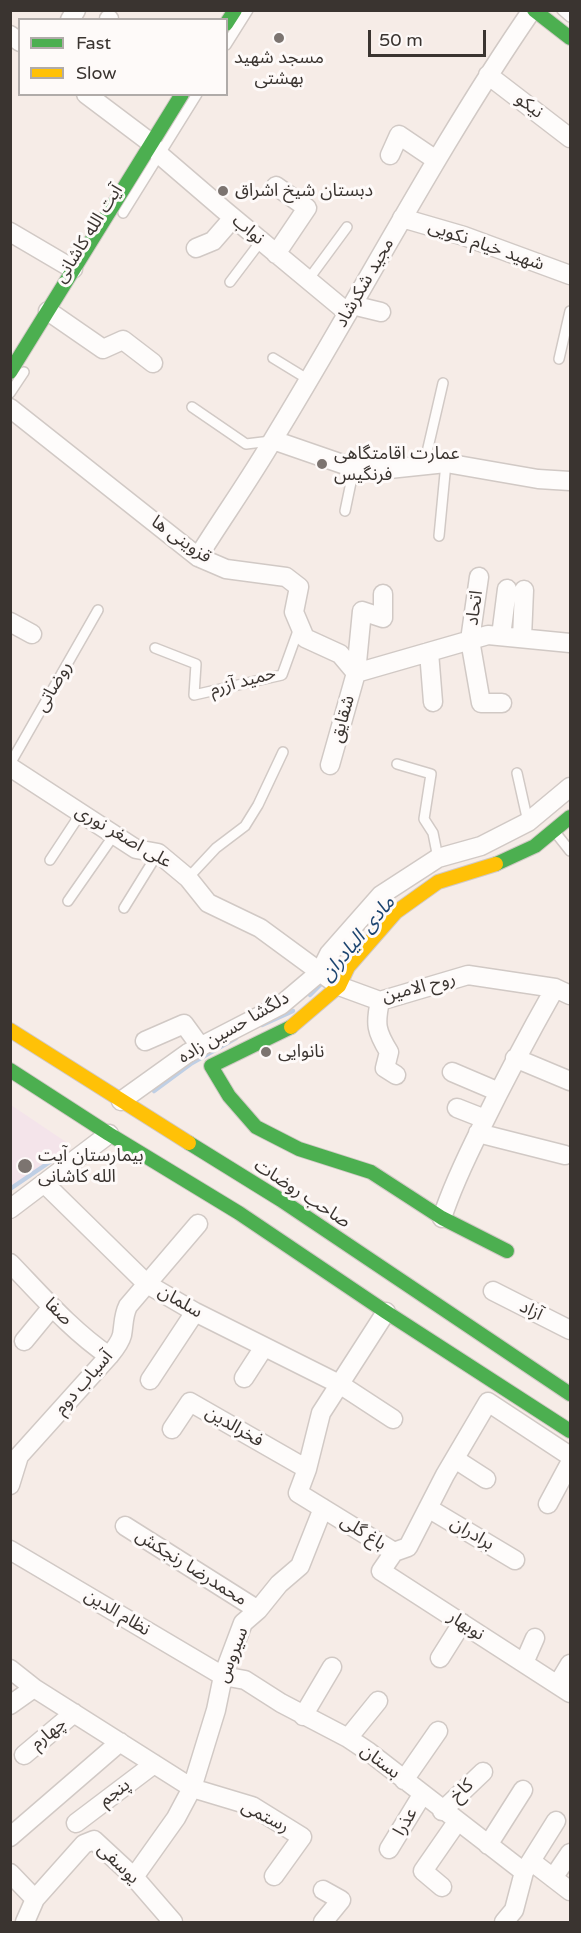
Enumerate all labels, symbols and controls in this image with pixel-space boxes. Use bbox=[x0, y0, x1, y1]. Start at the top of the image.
legend bbox=[18, 18, 228, 96]
scale bar bbox=[371, 18, 490, 56]
text: 50 m bbox=[379, 29, 423, 51]
marker: مسجد شهید بهشتی bbox=[272, 31, 286, 45]
text: Fast bbox=[76, 32, 111, 54]
place label: مسجد شهید بهشتی bbox=[234, 47, 324, 90]
text: Slow bbox=[76, 62, 117, 84]
street label: نیکو bbox=[511, 89, 547, 123]
place label: دبستان شیخ اشراق bbox=[235, 180, 373, 202]
street label: آیت الله کاشانی bbox=[50, 181, 128, 287]
marker: دبستان شیخ اشراق bbox=[216, 184, 230, 198]
street label: نواب bbox=[227, 210, 269, 250]
street label: شهید خیام نکویی bbox=[425, 216, 547, 276]
street label: مجید شکرشاد bbox=[331, 234, 399, 332]
place label: عمارت اقامتگاهی فرنگیس bbox=[334, 443, 460, 486]
marker: عمارت اقامتگاهی فرنگیس bbox=[315, 457, 329, 471]
street label: قزوینی ها bbox=[147, 512, 215, 568]
street label: اتحاد bbox=[462, 589, 488, 627]
street label: روضاتی bbox=[31, 658, 77, 716]
street label: حمید آزرم bbox=[208, 663, 278, 701]
street label: شقایق bbox=[326, 693, 360, 745]
street label: علی اصغر نوری bbox=[71, 801, 175, 873]
water label: مادی الیادران bbox=[315, 891, 401, 987]
street label: روح الامین bbox=[380, 968, 458, 1008]
street label: دلگشا حسین زاده bbox=[175, 988, 293, 1068]
place label: نانوایی bbox=[278, 1041, 324, 1063]
marker: نانوایی bbox=[259, 1045, 273, 1059]
place label: بیمارستان آیت الله کاشانی bbox=[38, 1145, 144, 1188]
street label: صاحب روضات bbox=[250, 1155, 354, 1233]
marker: بیمارستان آیت الله کاشانی bbox=[16, 1157, 34, 1175]
street label: سلمان bbox=[154, 1281, 206, 1323]
street label: صفا bbox=[40, 1294, 76, 1330]
street label: آزاد bbox=[516, 1296, 546, 1326]
street label: آسیاب دوم bbox=[50, 1346, 118, 1420]
street label: فخرالدین bbox=[201, 1402, 267, 1452]
street label: باغ گلی bbox=[336, 1511, 390, 1555]
street label: برادران bbox=[446, 1513, 498, 1555]
street label: محمدرضا رنجکش bbox=[131, 1525, 251, 1611]
street label: نظام الدین bbox=[80, 1585, 154, 1641]
street label: نوبهار bbox=[444, 1606, 488, 1646]
street label: سیروس bbox=[213, 1624, 253, 1686]
street label: چهارم bbox=[27, 1713, 71, 1755]
street label: بستان bbox=[356, 1740, 404, 1784]
street label: پنجم bbox=[95, 1774, 135, 1812]
street label: کاخ bbox=[446, 1775, 478, 1807]
street label: رستمی bbox=[238, 1796, 292, 1838]
street label: عذرا bbox=[389, 1804, 423, 1840]
street label: یوسفی bbox=[92, 1839, 144, 1889]

